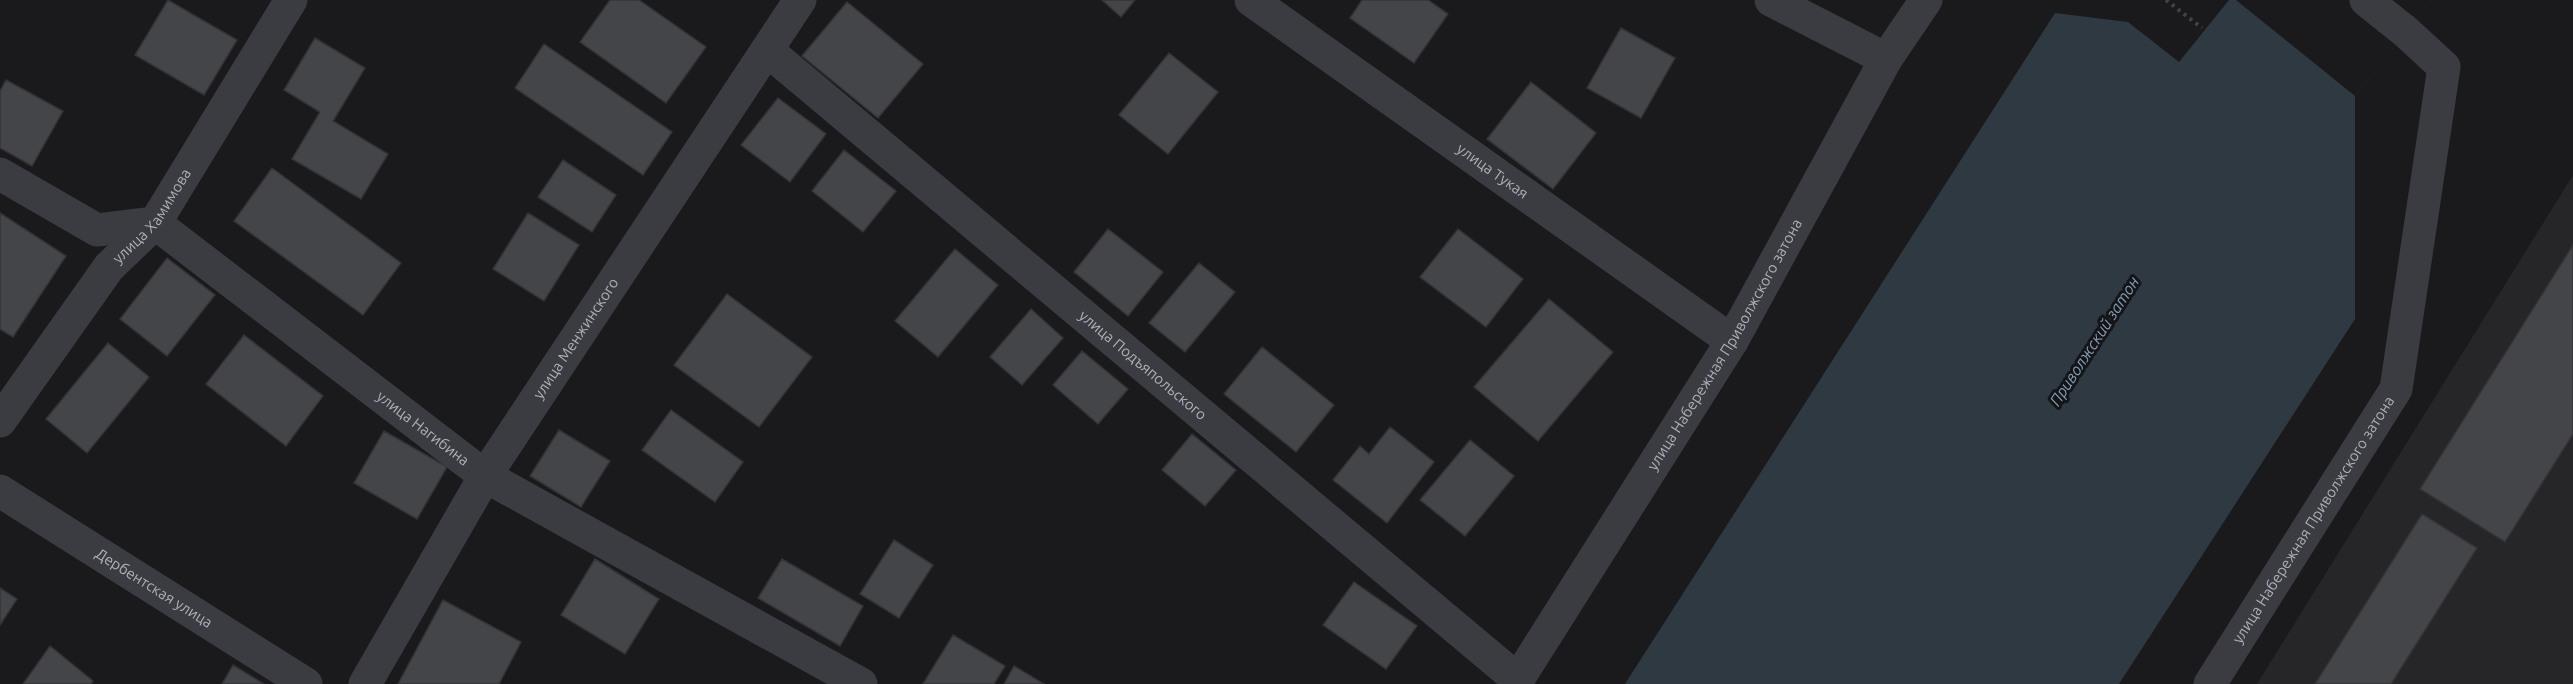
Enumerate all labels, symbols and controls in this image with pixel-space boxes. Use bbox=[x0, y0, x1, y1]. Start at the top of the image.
street label: улица Тукая bbox=[1454, 140, 1532, 202]
street label: улица Хамимова bbox=[109, 165, 194, 267]
street label: улица Набережная Приволжского затона bbox=[1643, 216, 1805, 473]
water label: Приволжский затон bbox=[2046, 273, 2142, 409]
street label: улица Менжинского bbox=[529, 275, 622, 402]
street label: улица Подъяпольского bbox=[1076, 306, 1210, 423]
street label: улица Нагибина bbox=[374, 387, 473, 469]
street label: улица Набережная Приволжского затона bbox=[2229, 393, 2397, 646]
street label: Дербентская улица bbox=[93, 544, 216, 631]

